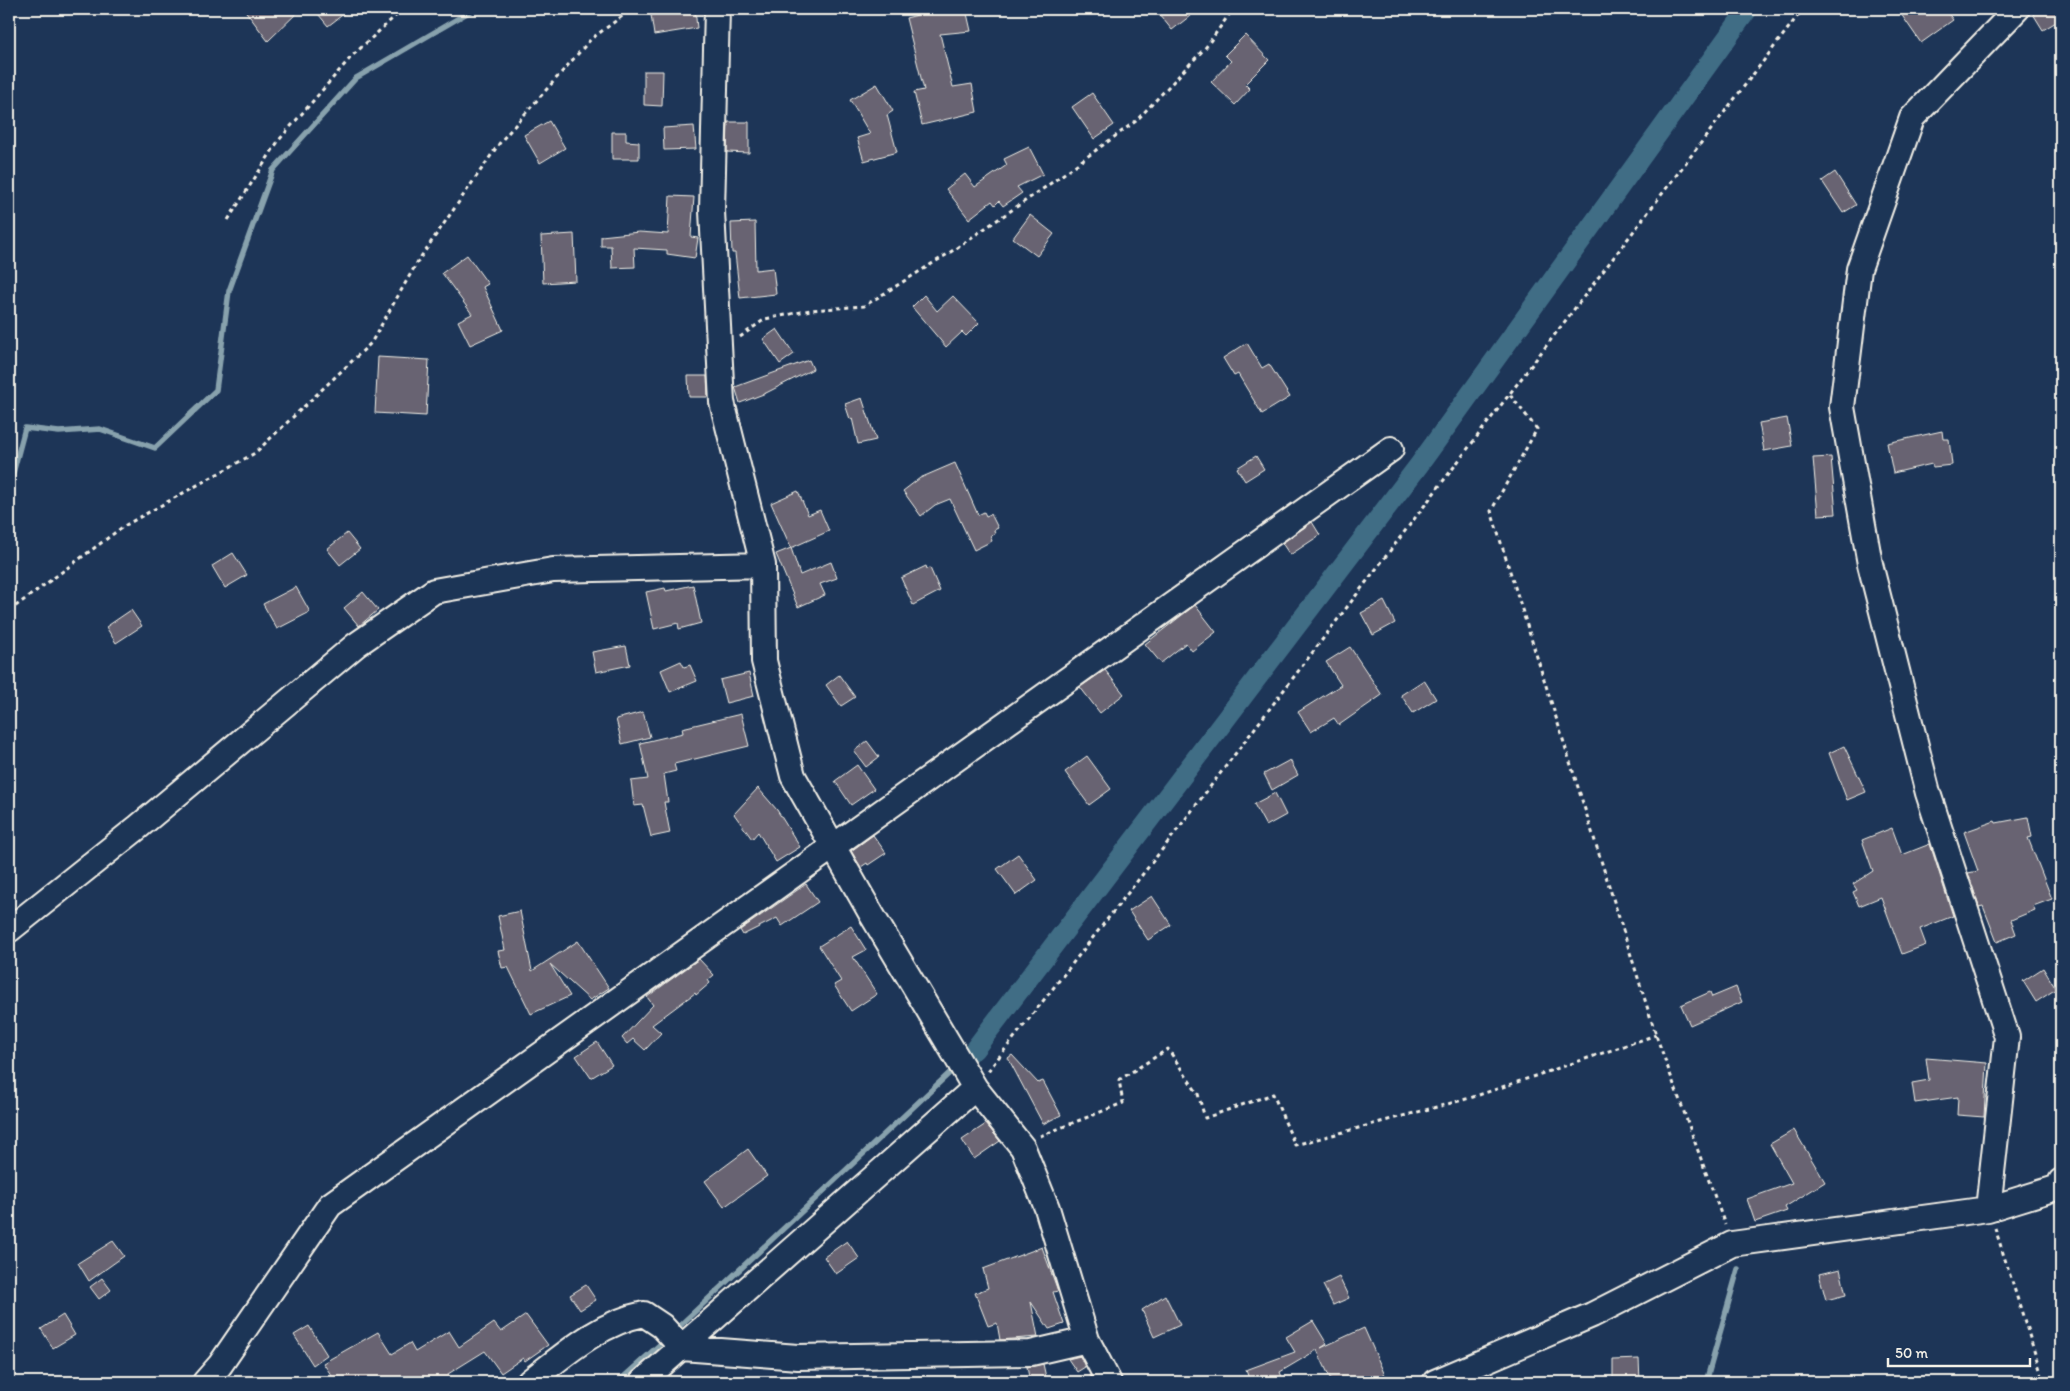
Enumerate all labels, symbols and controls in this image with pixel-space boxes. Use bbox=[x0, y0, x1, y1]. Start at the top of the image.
scale bar bbox=[1888, 1336, 2030, 1368]
text: 50 m bbox=[1895, 1344, 1928, 1362]

